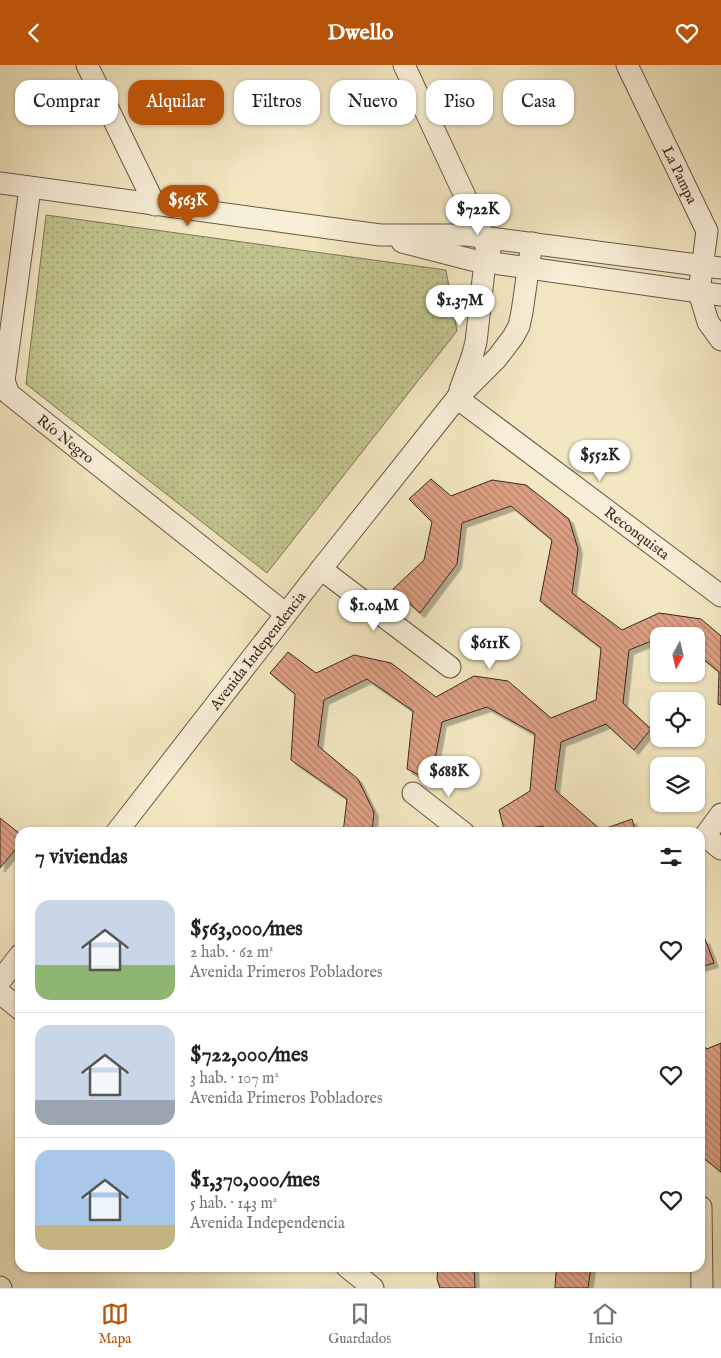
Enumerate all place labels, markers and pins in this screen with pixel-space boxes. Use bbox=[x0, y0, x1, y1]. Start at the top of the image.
pin: $563K bbox=[153, 185, 223, 227]
pin: $722K bbox=[443, 193, 513, 236]
pin: $1.37M bbox=[419, 285, 501, 327]
pin: $552K bbox=[565, 439, 635, 482]
pin: $1.04M bbox=[333, 589, 415, 632]
pin: $611K bbox=[455, 627, 525, 670]
pin: $688K bbox=[414, 755, 484, 798]

